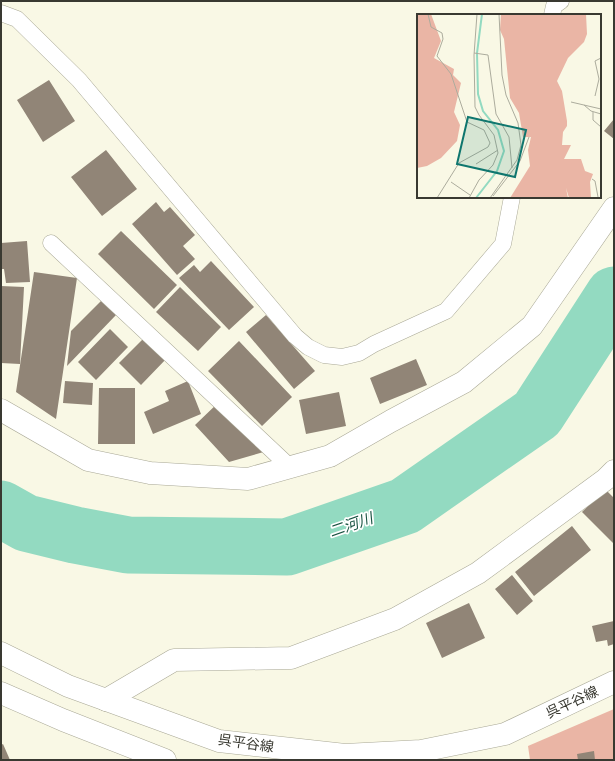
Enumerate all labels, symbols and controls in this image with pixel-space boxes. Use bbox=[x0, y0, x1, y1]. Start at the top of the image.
inset map bbox=[417, 14, 601, 198]
water label: 二河川 bbox=[326, 507, 377, 541]
street label: 呉平谷線 bbox=[542, 681, 601, 722]
street label: 呉平谷線 bbox=[217, 729, 275, 756]

